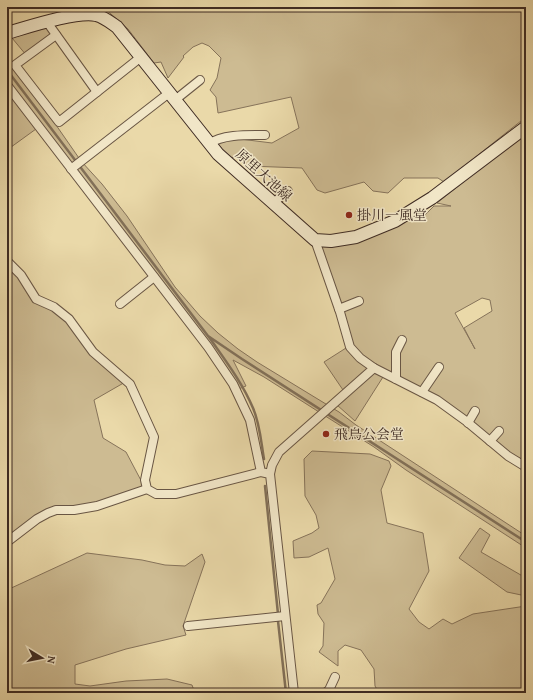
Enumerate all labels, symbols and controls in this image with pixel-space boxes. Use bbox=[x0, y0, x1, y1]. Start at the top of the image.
street label: 原里大池線 bbox=[231, 144, 297, 206]
place label: 掛川一風堂 bbox=[357, 205, 427, 225]
marker: 掛川一風堂 bbox=[344, 210, 354, 220]
place label: 飛鳥公会堂 bbox=[334, 424, 404, 444]
marker: 飛鳥公会堂 bbox=[321, 429, 331, 439]
north arrow bbox=[22, 638, 62, 678]
text: N bbox=[43, 655, 60, 665]

